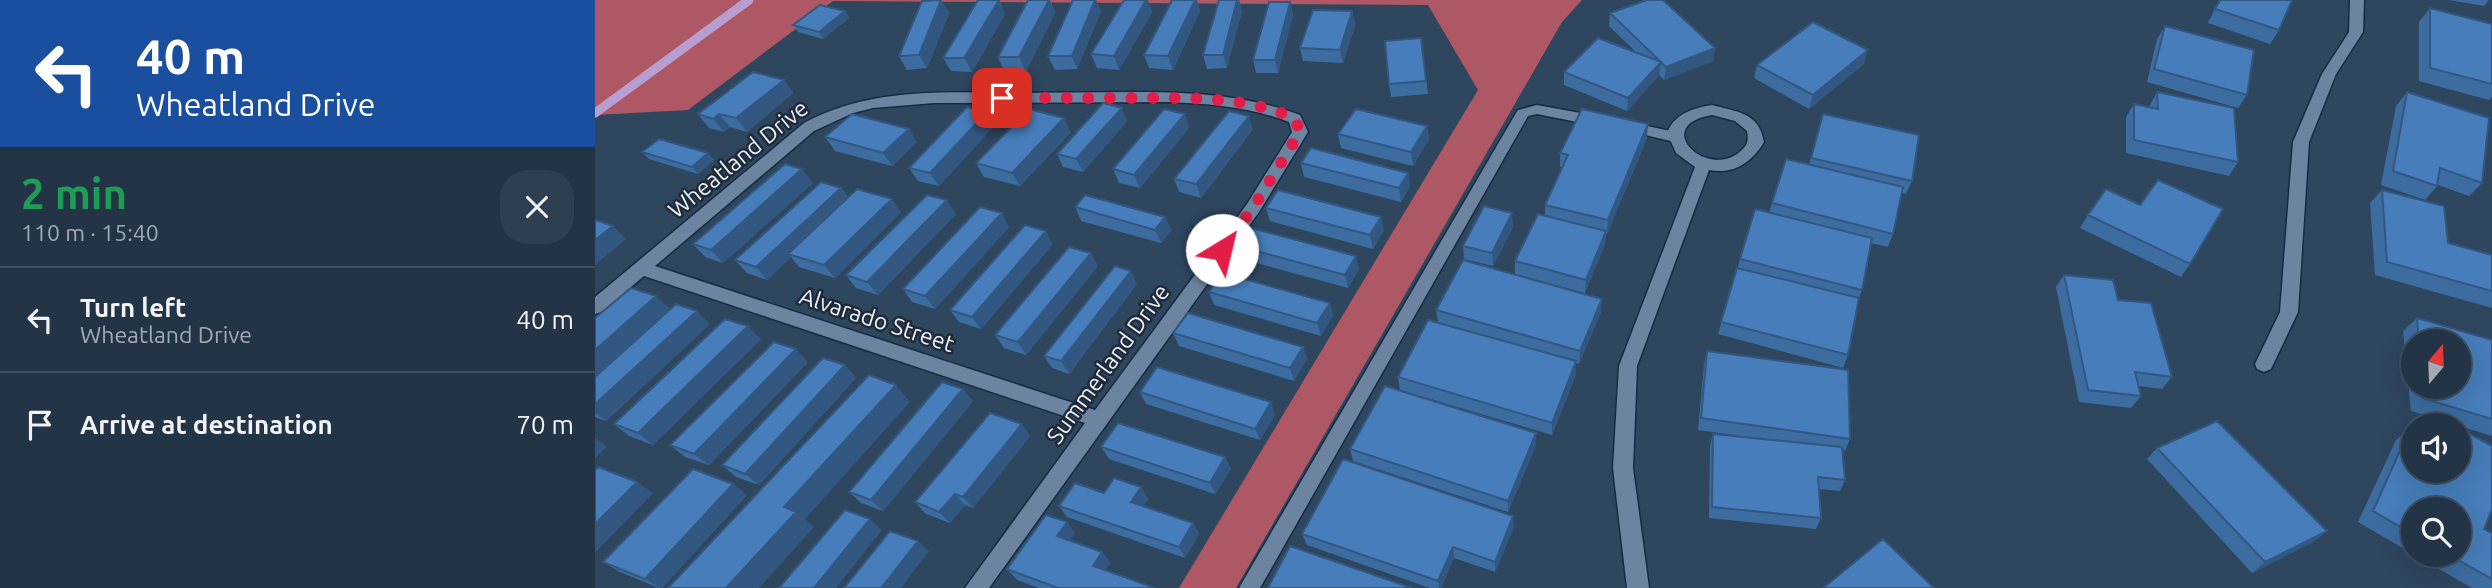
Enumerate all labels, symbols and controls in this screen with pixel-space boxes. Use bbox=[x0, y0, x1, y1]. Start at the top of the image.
icon: left bbox=[21, 28, 112, 119]
text: 40 m bbox=[136, 28, 245, 83]
pin bbox=[972, 68, 1032, 128]
icon: arrive bbox=[983, 79, 1021, 117]
text: Wheatland Drive bbox=[136, 86, 375, 122]
street label: Wheatland Drive bbox=[663, 95, 812, 222]
text: 2 min bbox=[21, 170, 127, 217]
button: close bbox=[500, 170, 574, 244]
position arrow bbox=[1185, 213, 1259, 287]
text: 110 m · 15:40 bbox=[21, 220, 159, 245]
street label: Summerland Drive bbox=[1042, 279, 1174, 448]
street label: Alvarado Street bbox=[797, 283, 958, 356]
text: Turn left bbox=[80, 293, 186, 322]
icon: left bbox=[21, 301, 59, 339]
text: 40 m bbox=[516, 305, 574, 334]
text: Wheatland Drive bbox=[80, 322, 252, 347]
north arrow bbox=[2401, 329, 2471, 399]
map controls bbox=[2401, 329, 2471, 567]
icon: arrive bbox=[21, 406, 59, 444]
text: Arrive at destination bbox=[80, 410, 333, 439]
text: 70 m bbox=[516, 410, 574, 439]
button: sound bbox=[2401, 413, 2471, 483]
button: search bbox=[2401, 497, 2471, 567]

